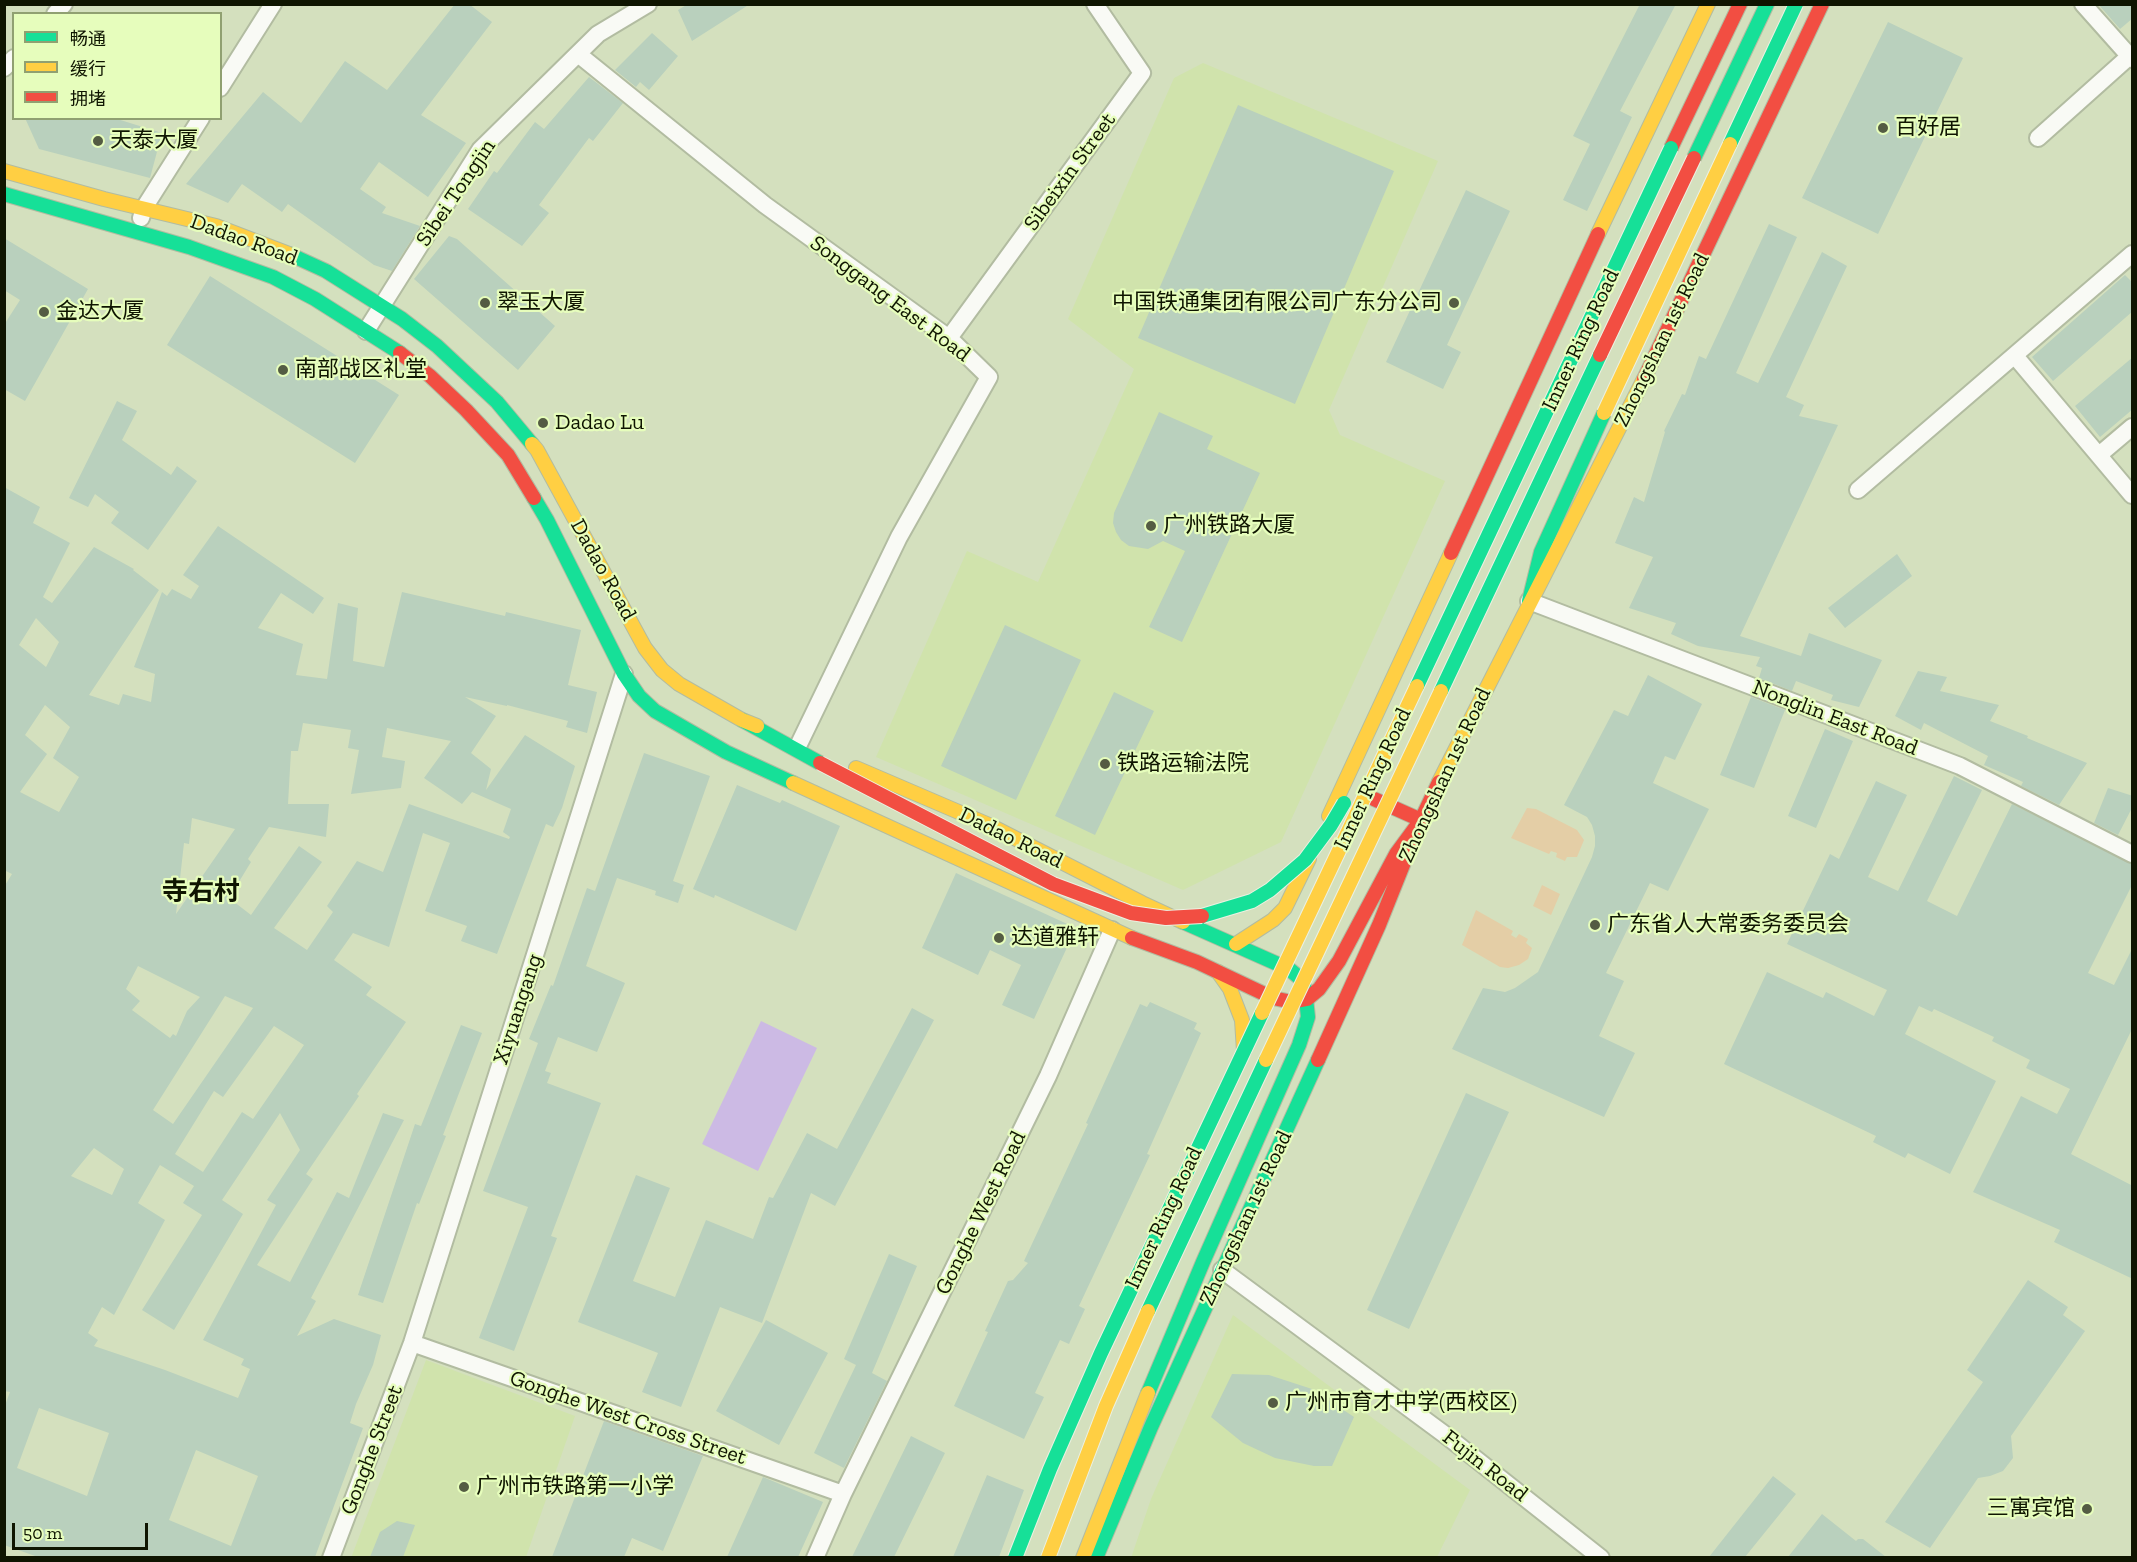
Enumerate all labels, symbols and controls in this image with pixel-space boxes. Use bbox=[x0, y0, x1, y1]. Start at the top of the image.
legend bbox=[12, 12, 222, 120]
text: 畅通 bbox=[70, 28, 106, 50]
text: 缓行 bbox=[70, 58, 106, 80]
text: 拥堵 bbox=[70, 88, 106, 110]
street label: Sibeixin Street bbox=[1018, 108, 1122, 236]
place label: 百好居 bbox=[1895, 115, 1961, 141]
marker: 百好居 bbox=[1876, 121, 1890, 135]
place label: 天泰大厦 bbox=[110, 128, 198, 154]
marker: 天泰大厦 bbox=[91, 134, 105, 148]
street label: Sibei Tongjin bbox=[410, 134, 502, 252]
street label: Dadao Road bbox=[187, 208, 301, 272]
street label: Songgang East Road bbox=[805, 230, 975, 368]
street label: Zhongshan 1st Road bbox=[1609, 249, 1715, 431]
street label: Inner Ring Road bbox=[1537, 265, 1625, 415]
place label: 翠玉大厦 bbox=[497, 290, 585, 316]
place label: 中国铁通集团有限公司广东分公司 bbox=[1112, 290, 1442, 316]
marker: 翠玉大厦 bbox=[478, 296, 492, 310]
marker: 中国铁通集团有限公司广东分公司 bbox=[1447, 296, 1461, 310]
place label: 金达大厦 bbox=[56, 299, 144, 325]
marker: 金达大厦 bbox=[37, 305, 51, 319]
place label: 南部战区礼堂 bbox=[295, 357, 427, 383]
marker: 南部战区礼堂 bbox=[276, 363, 290, 377]
place label: Dadao Lu bbox=[555, 410, 644, 436]
marker: Dadao Lu bbox=[536, 416, 550, 430]
place label: 广州铁路大厦 bbox=[1163, 513, 1295, 539]
street label: Dadao Road bbox=[564, 514, 642, 626]
marker: 广州铁路大厦 bbox=[1144, 519, 1158, 533]
street label: Nonglin East Road bbox=[1749, 674, 1921, 762]
street label: Zhongshan 1st Road bbox=[1393, 683, 1497, 867]
street label: Inner Ring Road bbox=[1329, 704, 1417, 854]
place label: 铁路运输法院 bbox=[1117, 751, 1249, 777]
marker: 铁路运输法院 bbox=[1098, 757, 1112, 771]
street label: Dadao Road bbox=[955, 802, 1067, 874]
district label: 寺右村 bbox=[162, 877, 240, 909]
place label: 广东省人大常委务委员会 bbox=[1607, 912, 1849, 938]
marker: 广东省人大常委务委员会 bbox=[1588, 918, 1602, 932]
place label: 达道雅轩 bbox=[1011, 925, 1099, 951]
marker: 达道雅轩 bbox=[992, 931, 1006, 945]
street label: Xiyuangang bbox=[488, 951, 548, 1067]
street label: Zhongshan 1st Road bbox=[1194, 1126, 1298, 1310]
street label: Gonghe West Road bbox=[930, 1127, 1032, 1299]
street label: Inner Ring Road bbox=[1120, 1143, 1208, 1293]
street label: Gonghe West Cross Street bbox=[506, 1365, 750, 1471]
street label: Gonghe Street bbox=[335, 1381, 409, 1519]
place label: 广州市育才中学(西校区) bbox=[1285, 1390, 1517, 1416]
marker: 广州市育才中学(西校区) bbox=[1266, 1396, 1280, 1410]
street label: Fujin Road bbox=[1437, 1424, 1533, 1508]
place label: 广州市铁路第一小学 bbox=[476, 1474, 674, 1500]
marker: 广州市铁路第一小学 bbox=[457, 1480, 471, 1494]
place label: 三寓宾馆 bbox=[1987, 1496, 2075, 1522]
marker: 三寓宾馆 bbox=[2080, 1502, 2094, 1516]
scale bar bbox=[15, 1511, 152, 1549]
text: 50 m bbox=[23, 1522, 62, 1544]

